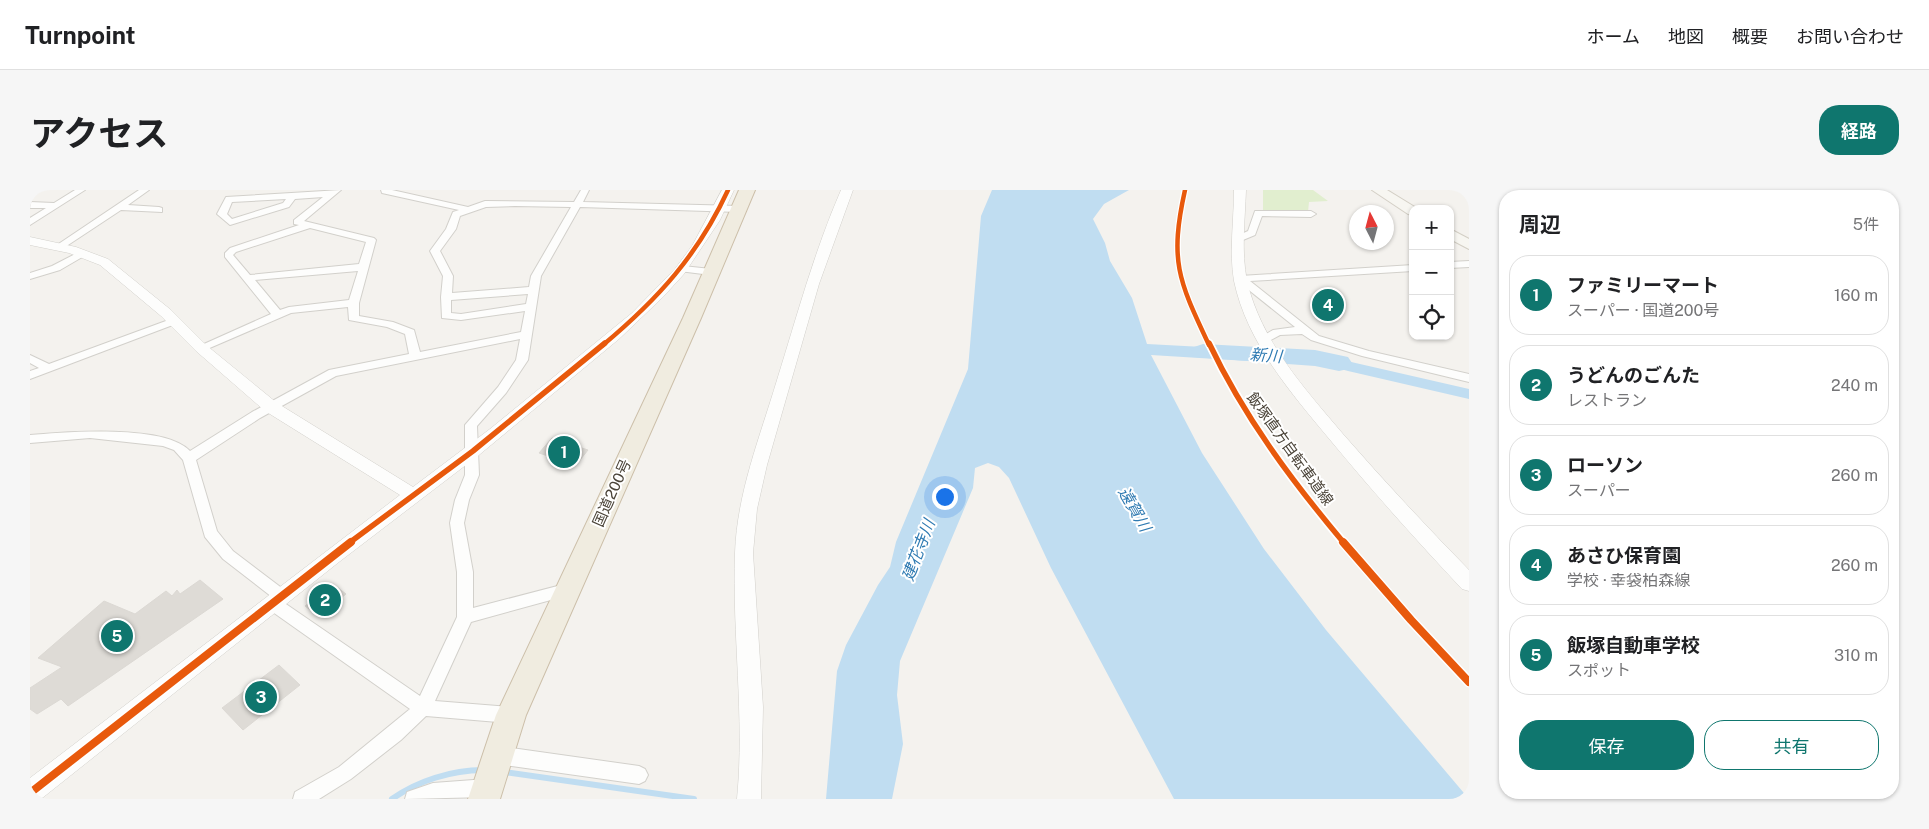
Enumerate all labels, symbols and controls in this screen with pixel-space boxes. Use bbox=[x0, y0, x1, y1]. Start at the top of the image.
text: Turnpoint bbox=[25, 21, 135, 49]
text: ホーム bbox=[1587, 26, 1640, 47]
text: 地図 bbox=[1668, 26, 1704, 47]
text: 概要 bbox=[1732, 26, 1768, 47]
text: お問い合わせ bbox=[1796, 26, 1904, 47]
button: 経路 bbox=[1819, 105, 1899, 155]
text: アクセス bbox=[30, 113, 168, 154]
north arrow bbox=[1349, 205, 1394, 250]
map controls bbox=[1409, 205, 1454, 340]
button: + bbox=[1409, 205, 1454, 250]
text: 周辺 bbox=[1519, 212, 1561, 237]
text: 5件 bbox=[1853, 215, 1879, 234]
button: − bbox=[1409, 250, 1454, 295]
text: ファミリーマート bbox=[1567, 274, 1719, 296]
pin: 4 bbox=[1312, 286, 1344, 324]
text: 1 bbox=[1533, 286, 1539, 305]
text: 160 m bbox=[1834, 286, 1878, 305]
button: locate bbox=[1409, 295, 1454, 340]
text: スーパー · 国道200号 bbox=[1567, 301, 1719, 320]
water label: 新川 bbox=[1249, 345, 1285, 366]
text: うどんのごんた bbox=[1567, 364, 1700, 386]
text: 2 bbox=[1531, 376, 1541, 395]
text: 240 m bbox=[1831, 376, 1878, 395]
street label: 飯塚直方自転車道線 bbox=[1244, 389, 1337, 508]
text: レストラン bbox=[1567, 391, 1647, 410]
pin: 1 bbox=[548, 433, 580, 471]
text: ローソン bbox=[1567, 454, 1643, 476]
street label: 国道200号 bbox=[589, 456, 634, 529]
text: 3 bbox=[1531, 466, 1541, 485]
text: 260 m bbox=[1831, 466, 1878, 485]
text: スーパー bbox=[1567, 481, 1631, 500]
your location bbox=[932, 484, 958, 510]
water label: 遠賀川 bbox=[1114, 484, 1156, 537]
water label: 建花寺川 bbox=[898, 515, 940, 583]
text: あさひ保育園 bbox=[1567, 544, 1681, 566]
text: 4 bbox=[1531, 556, 1541, 575]
text: 260 m bbox=[1831, 556, 1878, 575]
text: 学校 · 幸袋柏森線 bbox=[1567, 571, 1690, 590]
pin: 2 bbox=[309, 581, 341, 619]
pin: 5 bbox=[101, 617, 133, 655]
text: 飯塚自動車学校 bbox=[1567, 634, 1700, 656]
text: 5 bbox=[1531, 646, 1541, 665]
text: 310 m bbox=[1834, 646, 1878, 665]
text: スポット bbox=[1567, 661, 1631, 680]
pin: 3 bbox=[245, 678, 277, 716]
button: 保存 bbox=[1519, 720, 1694, 770]
button: 共有 bbox=[1704, 720, 1879, 770]

